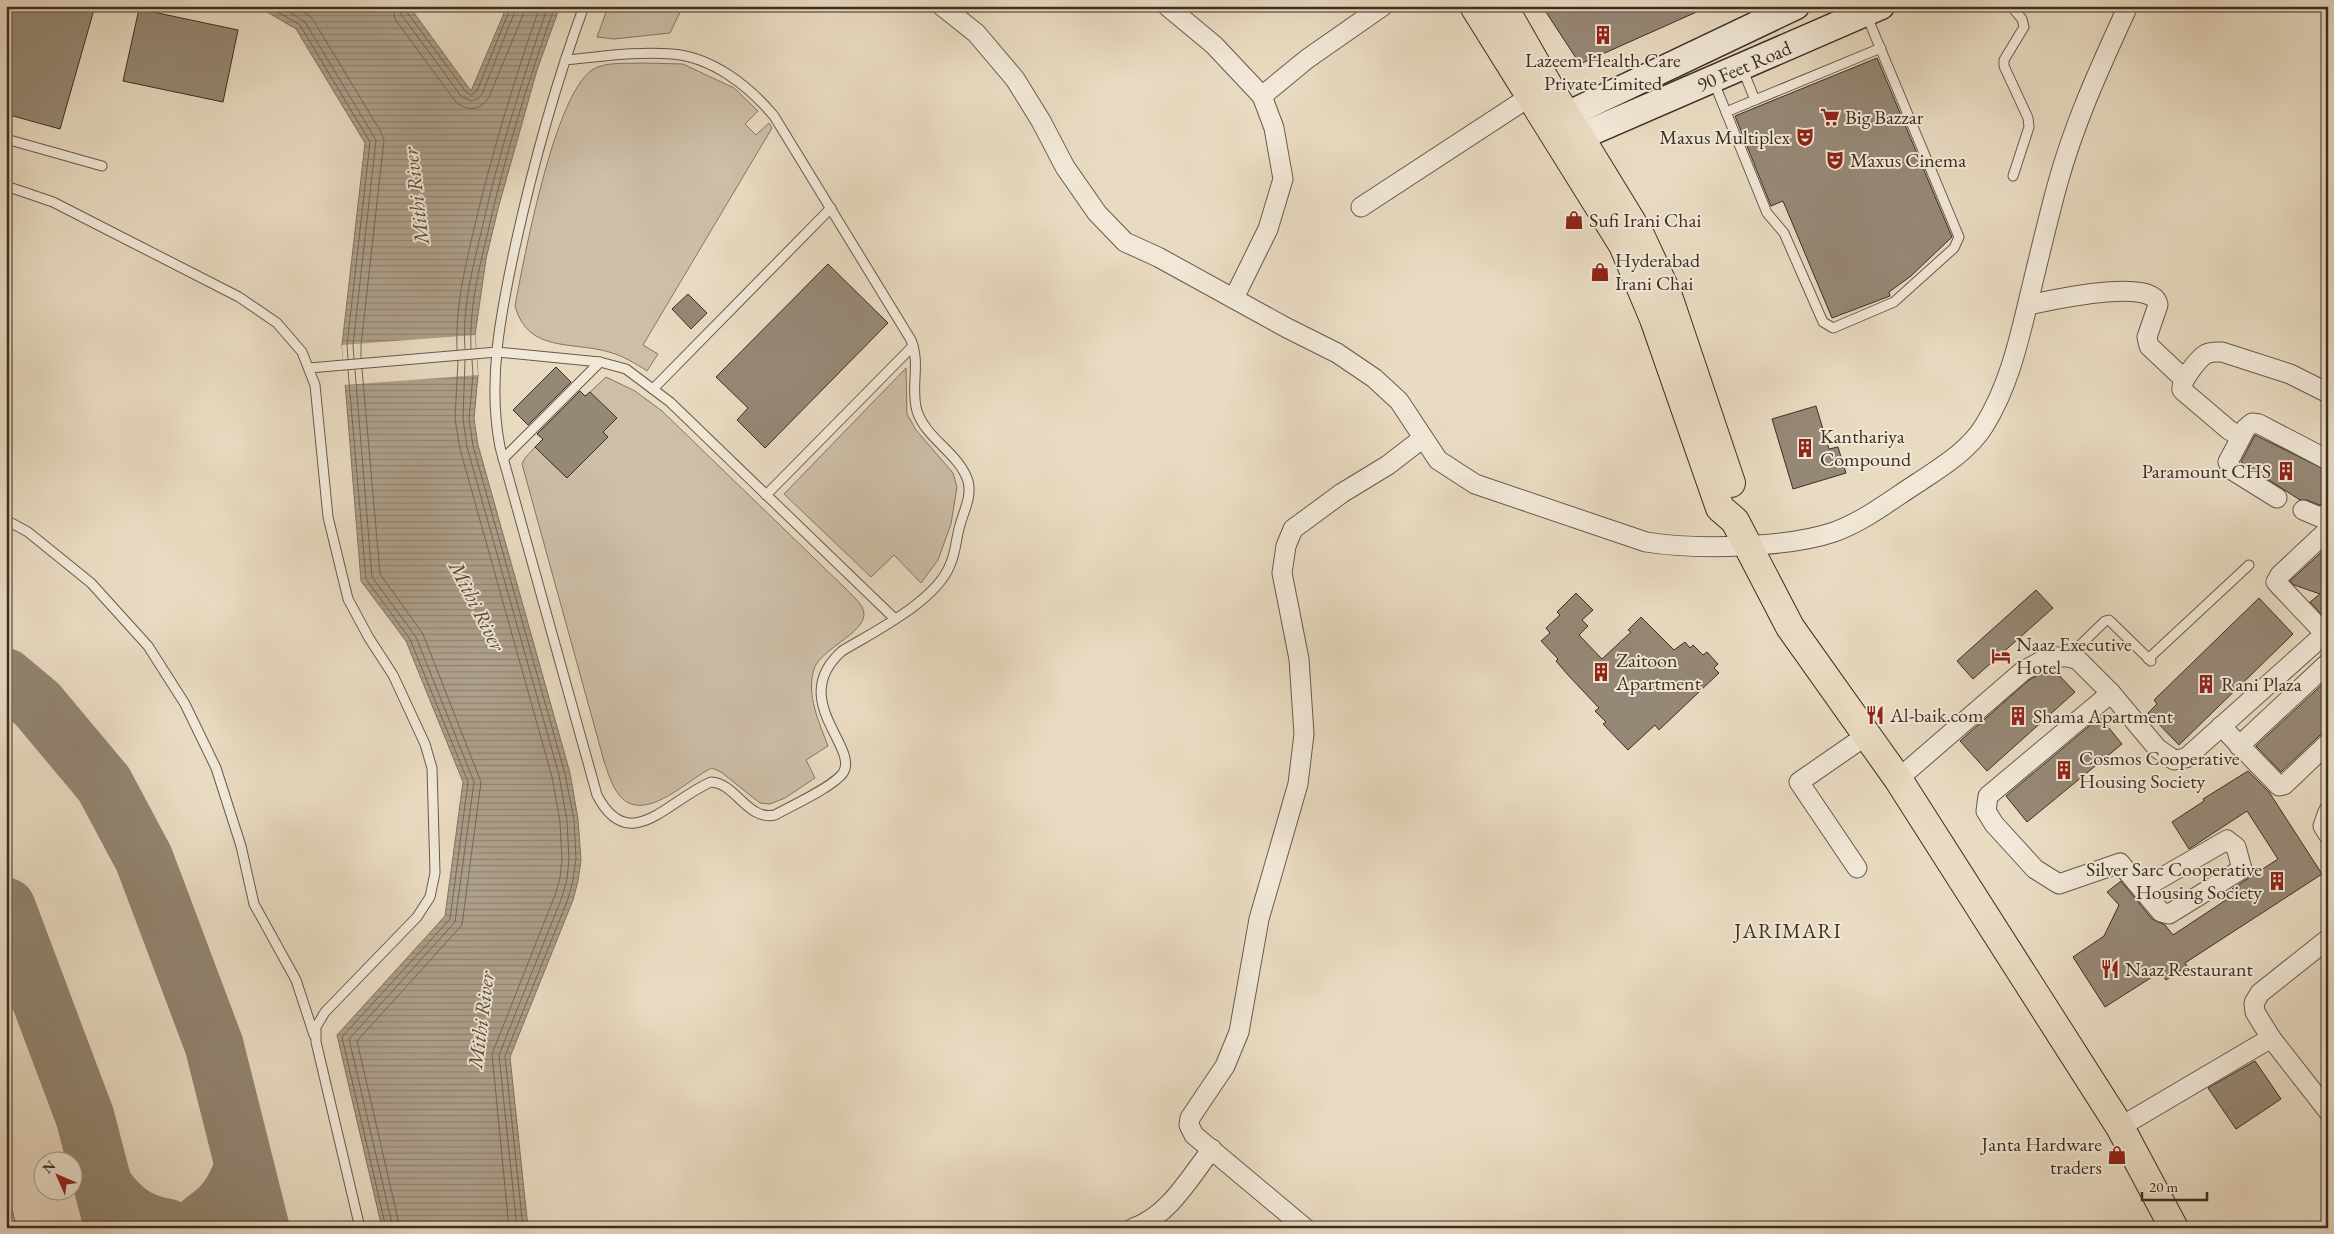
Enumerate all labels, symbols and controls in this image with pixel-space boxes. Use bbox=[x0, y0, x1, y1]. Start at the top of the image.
building icon: Lazeem Health Care Private Limited bbox=[1592, 24, 1614, 46]
street label: 90 Feet Road bbox=[1693, 34, 1796, 98]
place label: Lazeem Health Care Private Limited bbox=[1525, 47, 1681, 96]
place label: Big Bazzar bbox=[1845, 104, 1924, 130]
supermarket icon: Big Bazzar bbox=[1819, 106, 1841, 128]
place label: Maxus Multiplex bbox=[1659, 124, 1790, 150]
theatre icon: Maxus Multiplex bbox=[1794, 126, 1816, 148]
water label: Mithi River bbox=[396, 145, 435, 248]
place label: Maxus Cinema bbox=[1850, 147, 1966, 173]
theatre icon: Maxus Cinema bbox=[1824, 149, 1846, 171]
place label: Sufi Irani Chai bbox=[1589, 207, 1702, 233]
shop icon: Sufi Irani Chai bbox=[1563, 209, 1585, 231]
place label: Hyderabad Irani Chai bbox=[1615, 247, 1701, 296]
shop icon: Hyderabad Irani Chai bbox=[1589, 261, 1611, 283]
place label: Kanthariya Compound bbox=[1820, 423, 1912, 472]
building icon: Kanthariya Compound bbox=[1794, 437, 1816, 459]
place label: Paramount CHS bbox=[2142, 458, 2271, 484]
building icon: Paramount CHS bbox=[2275, 460, 2297, 482]
water label: Mithi River bbox=[442, 554, 512, 656]
place label: Naaz Executive Hotel bbox=[2016, 631, 2132, 680]
hotel icon: Naaz Executive Hotel bbox=[1990, 645, 2012, 667]
place label: Zaitoon Apartment bbox=[1615, 647, 1702, 696]
building icon: Zaitoon Apartment bbox=[1590, 661, 1612, 683]
place label: Rani Plaza bbox=[2221, 671, 2302, 697]
building icon: Rani Plaza bbox=[2195, 673, 2217, 695]
place label: Al-baik.com bbox=[1889, 702, 1984, 728]
place label: Shama Apartment bbox=[2033, 703, 2174, 729]
restaurant icon: Al-baik.com bbox=[1864, 704, 1886, 726]
building icon: Shama Apartment bbox=[2007, 705, 2029, 727]
place label: Cosmos Cooperative Housing Society bbox=[2079, 745, 2240, 794]
building icon: Cosmos Cooperative Housing Society bbox=[2053, 759, 2075, 781]
place label: Silver Sarc Cooperative Housing Society bbox=[2086, 856, 2262, 905]
building icon: Silver Sarc Cooperative Housing Society bbox=[2266, 870, 2288, 892]
district label: JARIMARI bbox=[1732, 917, 1842, 944]
place label: Naaz Restaurant bbox=[2125, 956, 2253, 982]
restaurant icon: Naaz Restaurant bbox=[2099, 958, 2121, 980]
water label: Mithi River bbox=[461, 969, 500, 1072]
place label: Janta Hardware traders bbox=[1980, 1131, 2102, 1180]
shop icon: Janta Hardware traders bbox=[2106, 1144, 2128, 1166]
north arrow bbox=[32, 1152, 82, 1202]
text: N bbox=[38, 1156, 60, 1177]
scale bar bbox=[2142, 1169, 2206, 1201]
text: 20 m bbox=[2149, 1177, 2178, 1196]

